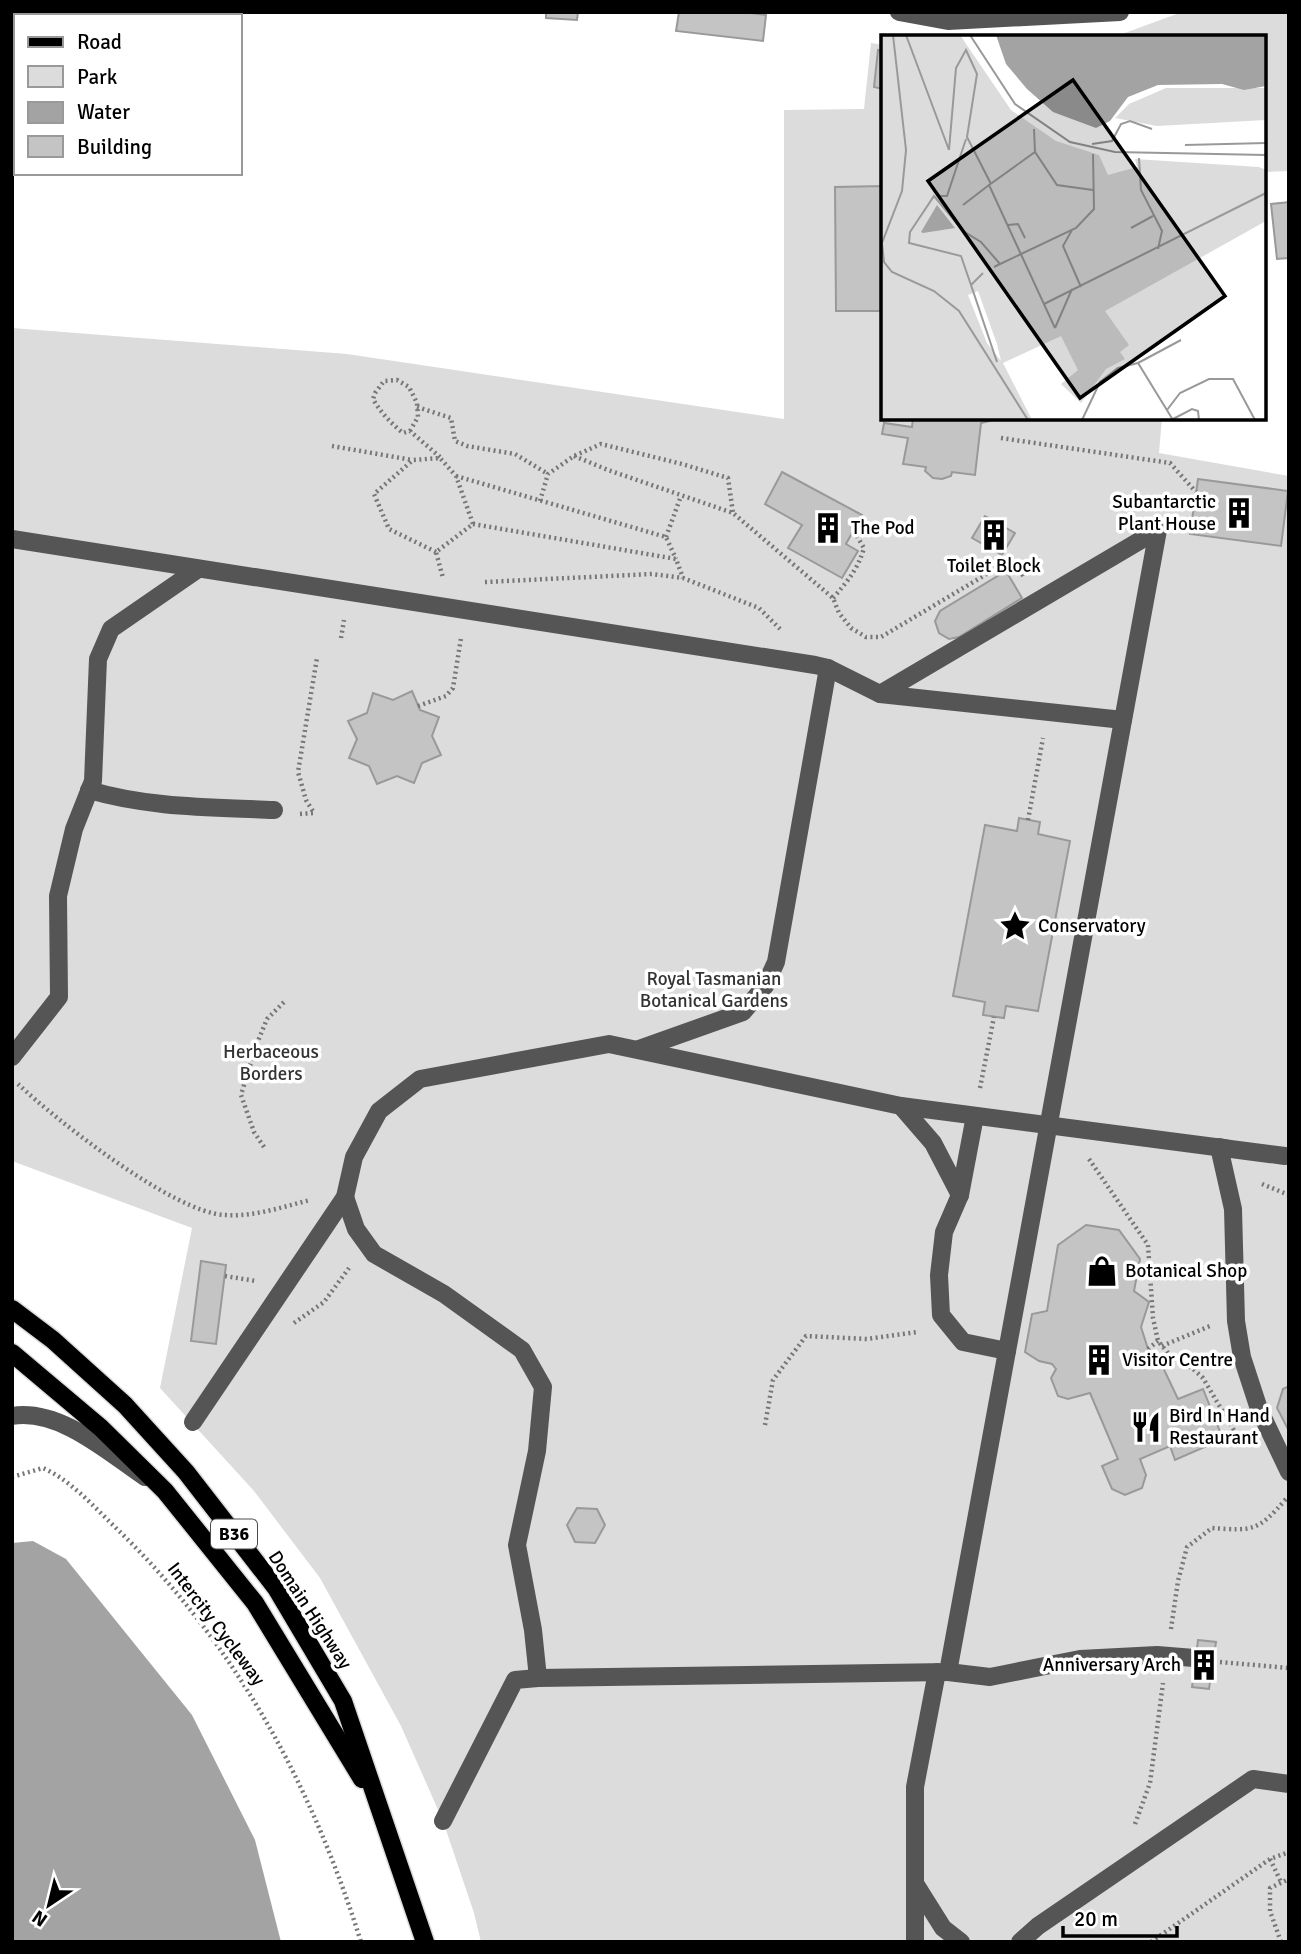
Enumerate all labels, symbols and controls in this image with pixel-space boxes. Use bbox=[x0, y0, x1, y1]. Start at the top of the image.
legend bbox=[14, 14, 242, 175]
text: Road bbox=[77, 29, 122, 55]
inset map bbox=[881, 35, 1266, 420]
text: Park bbox=[77, 64, 118, 90]
text: Water bbox=[77, 99, 130, 125]
text: Building bbox=[77, 134, 152, 160]
place label: Subantarctic Plant House bbox=[1112, 490, 1216, 536]
building icon: Subantarctic Plant House bbox=[1222, 496, 1256, 530]
building icon: The Pod bbox=[811, 511, 845, 545]
place label: The Pod bbox=[851, 516, 915, 540]
building icon: Toilet Block bbox=[977, 518, 1011, 552]
place label: Toilet Block bbox=[947, 554, 1041, 578]
place icon: Conservatory bbox=[998, 909, 1032, 943]
place label: Conservatory bbox=[1038, 914, 1146, 938]
park label: Royal Tasmanian Botanical Gardens bbox=[640, 967, 788, 1013]
park label: Herbaceous Borders bbox=[223, 1040, 319, 1086]
shop icon: Botanical Shop bbox=[1085, 1254, 1119, 1288]
place label: Botanical Shop bbox=[1125, 1259, 1247, 1283]
building icon: Visitor Centre bbox=[1082, 1343, 1116, 1377]
place label: Visitor Centre bbox=[1122, 1348, 1233, 1372]
place label: Bird In Hand Restaurant bbox=[1169, 1404, 1270, 1450]
restaurant icon: Bird In Hand Restaurant bbox=[1129, 1410, 1163, 1444]
road number: B36 bbox=[211, 1520, 257, 1548]
street label: Domain Highway bbox=[263, 1546, 357, 1674]
street label: Intercity Cycleway bbox=[162, 1558, 270, 1690]
building icon: Anniversary Arch bbox=[1187, 1648, 1221, 1682]
place label: Anniversary Arch bbox=[1043, 1653, 1181, 1677]
north arrow bbox=[14, 1870, 84, 1940]
scale bar bbox=[1063, 1895, 1177, 1939]
text: N bbox=[28, 1904, 52, 1932]
text: 20 m bbox=[1074, 1906, 1118, 1932]

